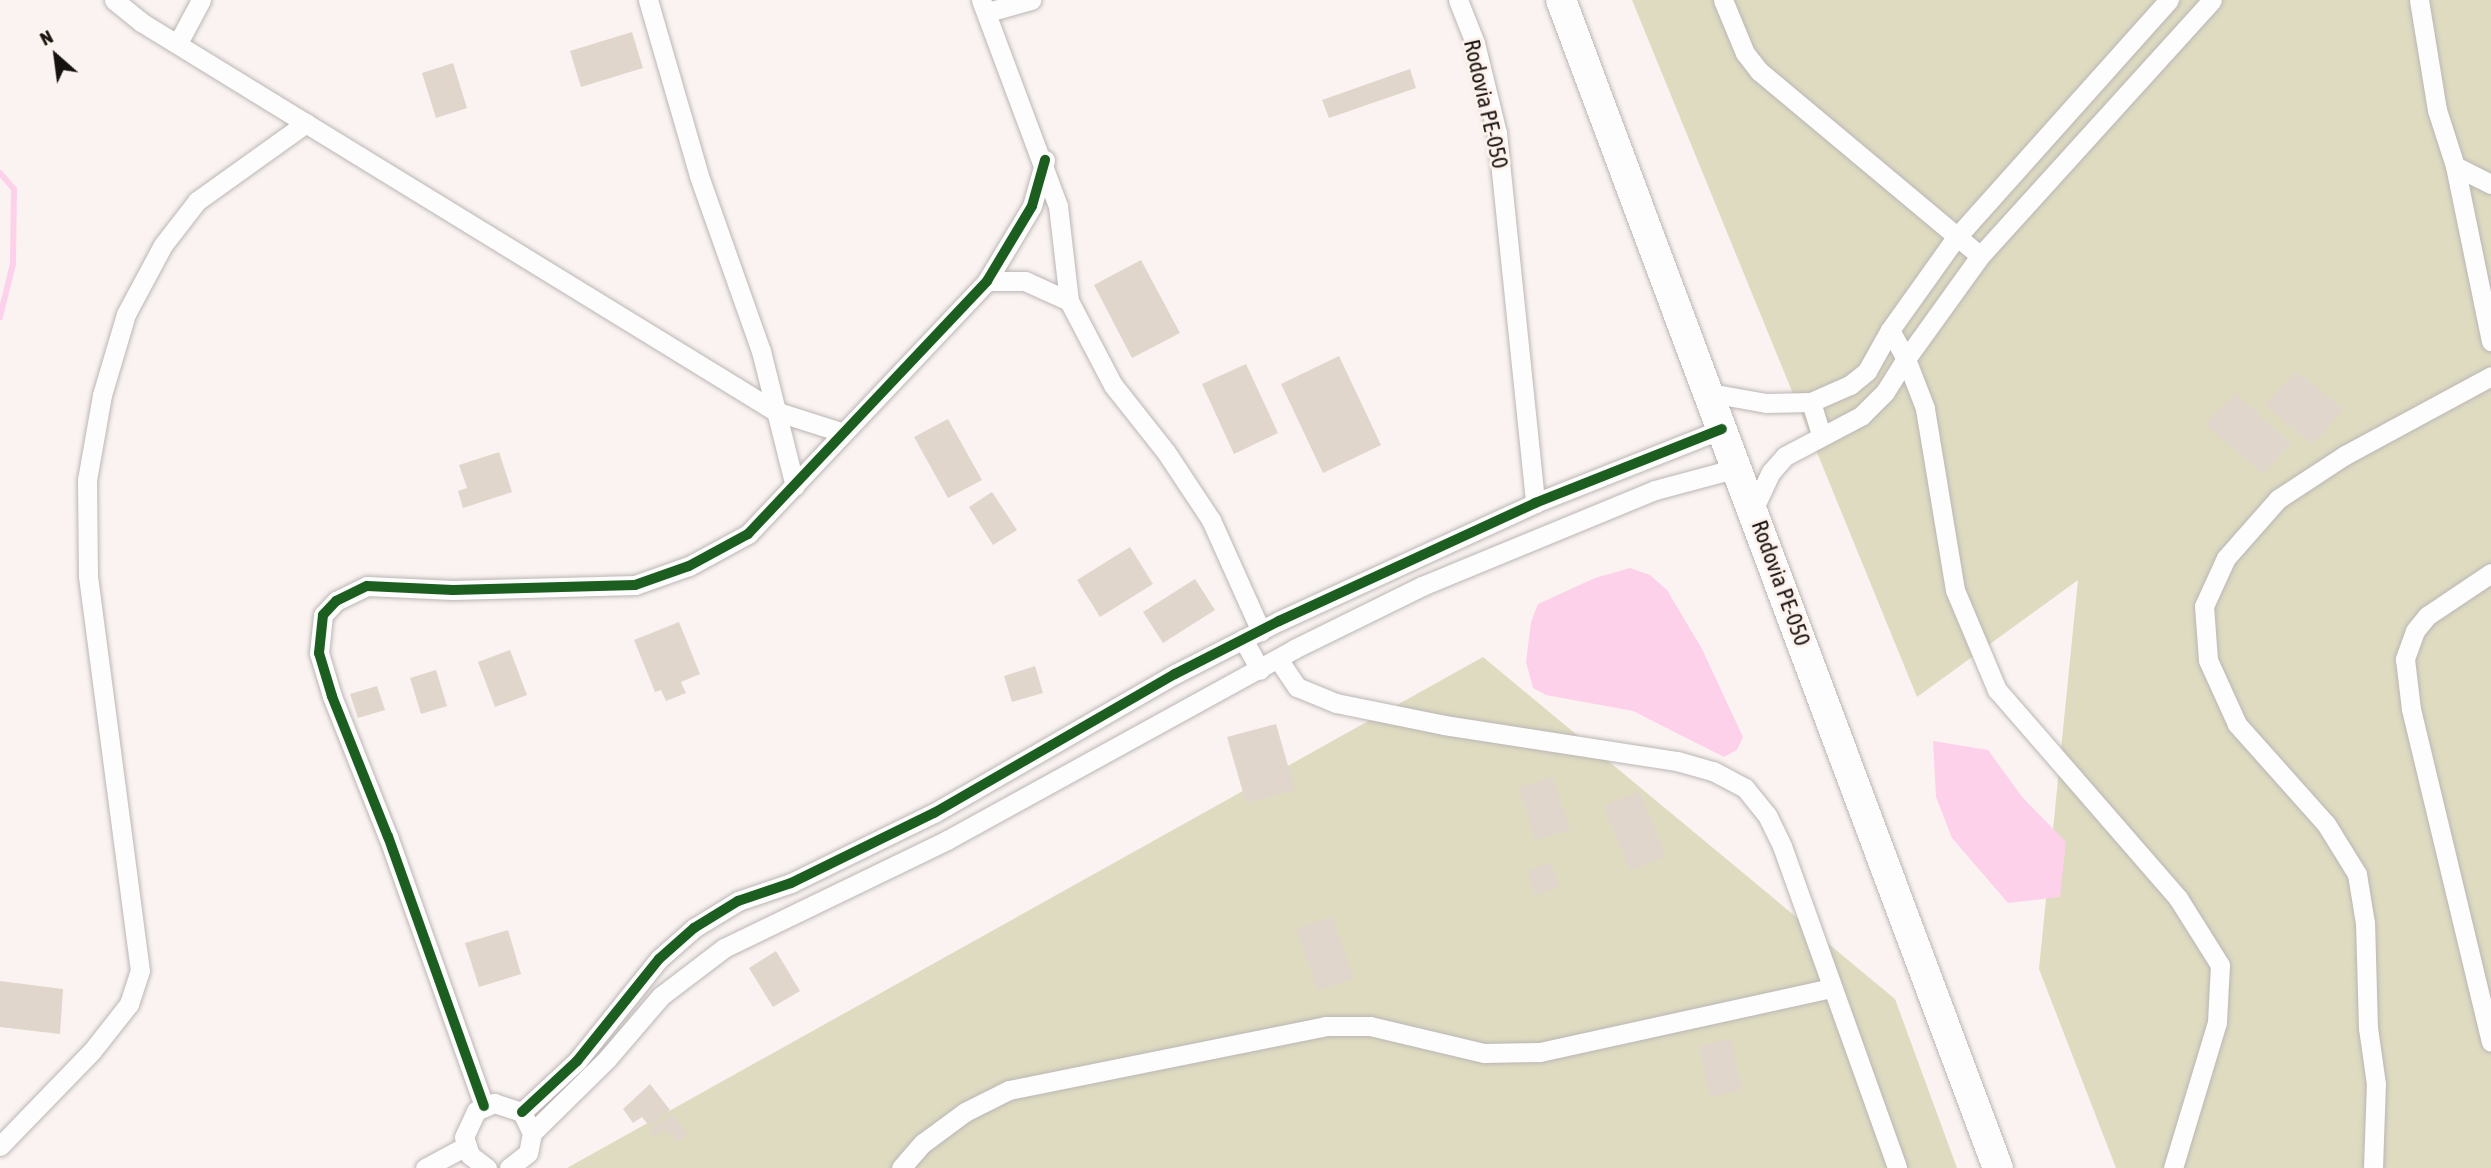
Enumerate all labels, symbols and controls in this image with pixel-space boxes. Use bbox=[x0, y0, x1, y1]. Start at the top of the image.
north arrow bbox=[21, 21, 91, 91]
text: N bbox=[36, 25, 56, 50]
street label: Rodovia PE-050 bbox=[1458, 37, 1514, 171]
street label: Rodovia PE-050 bbox=[1746, 516, 1816, 650]

